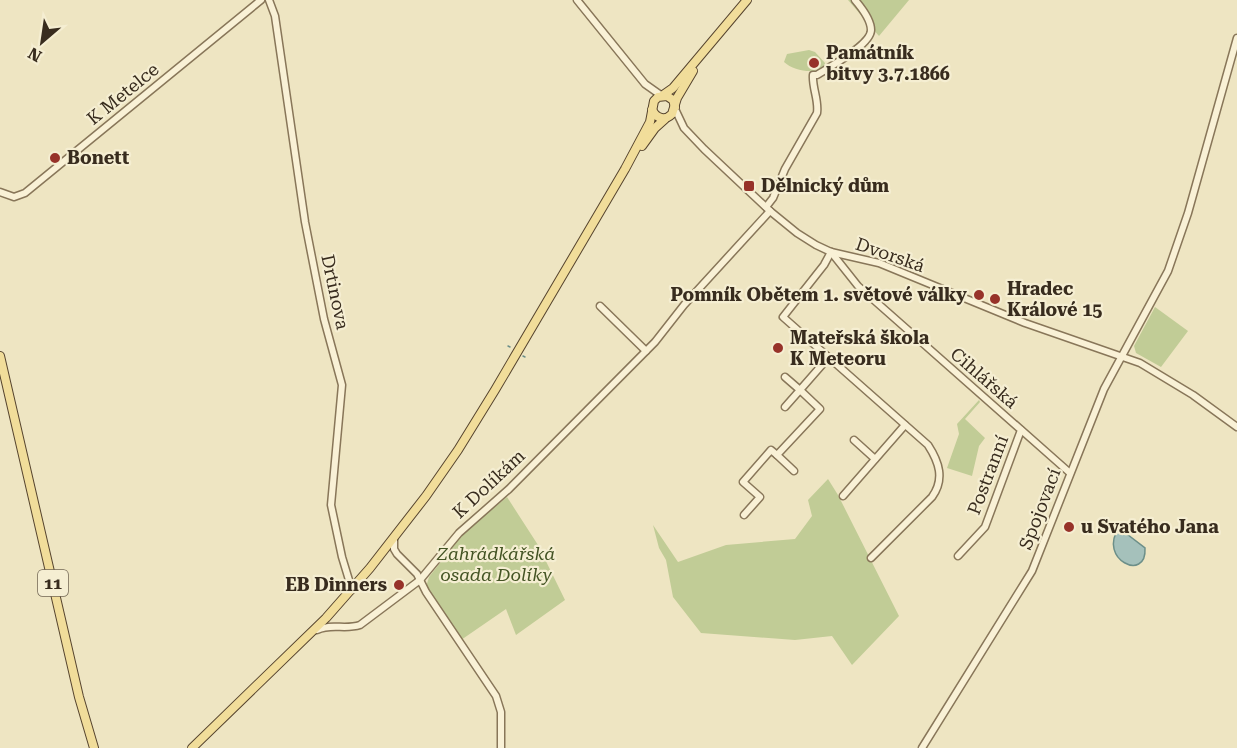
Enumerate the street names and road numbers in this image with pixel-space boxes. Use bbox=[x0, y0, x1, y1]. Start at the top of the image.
street label: K Metelce bbox=[83, 58, 163, 129]
street label: Dvorská bbox=[853, 233, 928, 276]
street label: Drtinova bbox=[317, 252, 354, 332]
street label: Cihlářská bbox=[946, 343, 1022, 413]
street label: Postranní bbox=[963, 432, 1012, 518]
street label: K Dolíkám bbox=[448, 445, 529, 522]
street label: Spojovací bbox=[1014, 465, 1065, 553]
road number: 11 bbox=[38, 570, 68, 596]

